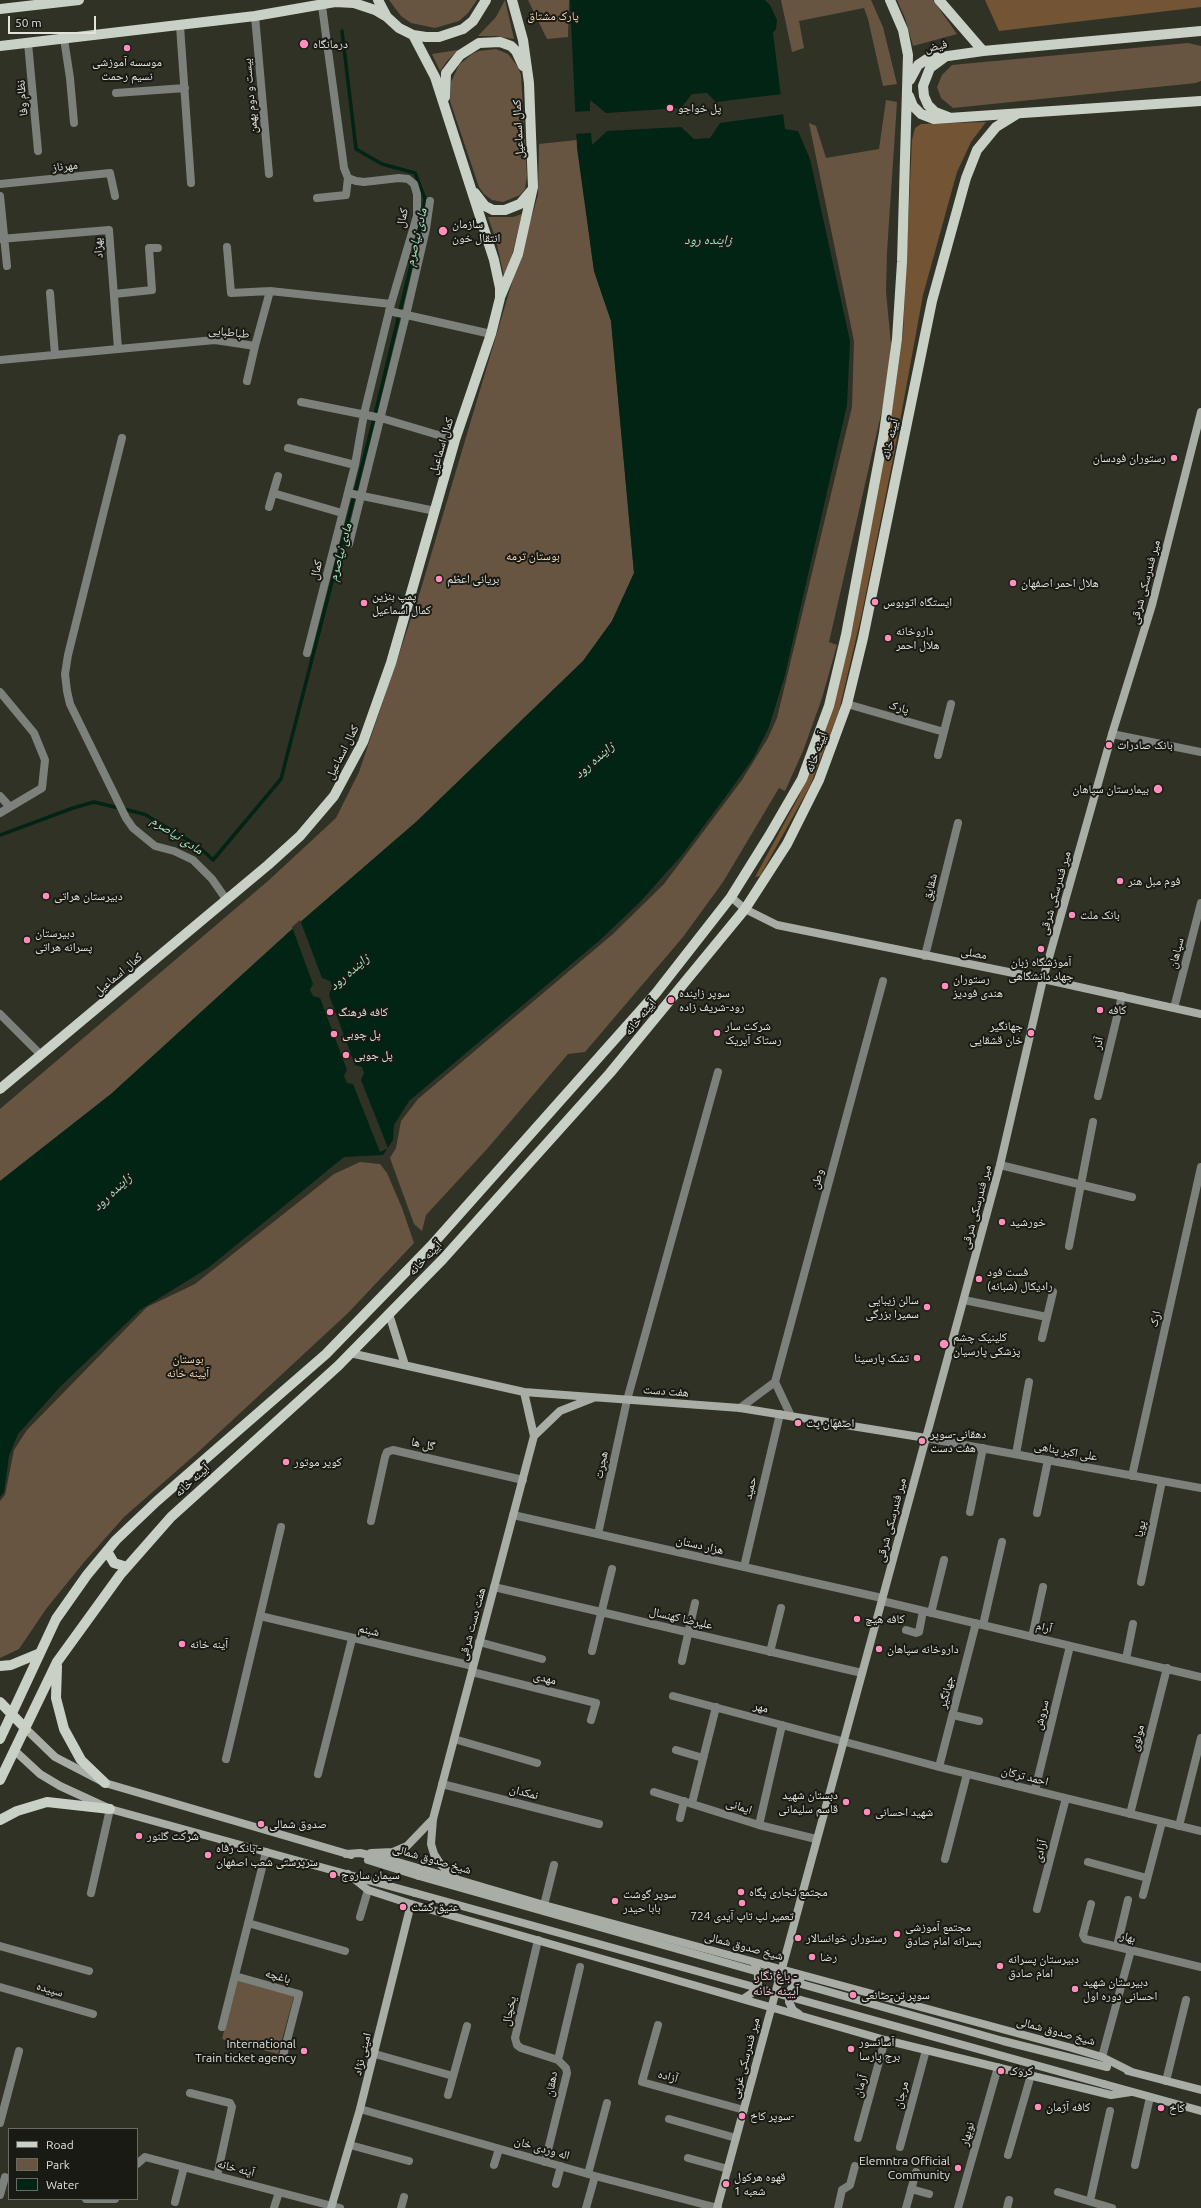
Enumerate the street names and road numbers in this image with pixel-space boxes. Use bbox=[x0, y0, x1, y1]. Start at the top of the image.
street label: فیض bbox=[923, 37, 949, 55]
street label: بیست و دوم بهمن bbox=[240, 58, 260, 134]
street label: نظام وفا bbox=[13, 79, 31, 117]
street label: کمال اسماعیل bbox=[509, 99, 527, 159]
street label: مهرناز bbox=[51, 157, 79, 175]
street label: کمال bbox=[393, 207, 411, 229]
street label: بهزاد bbox=[90, 237, 106, 259]
street label: طباطبایی bbox=[208, 323, 250, 341]
street label: کمال اسماعیل bbox=[425, 416, 457, 476]
street label: آیینه خانه bbox=[879, 417, 901, 461]
street label: میر فندرسکی شرقی bbox=[1127, 538, 1163, 626]
street label: کمال bbox=[307, 559, 325, 581]
street label: پارک bbox=[887, 697, 911, 717]
street label: کمال اسماعیل bbox=[322, 722, 362, 782]
street label: آیینه خانه bbox=[802, 730, 830, 774]
street label: میر فندرسکی شرقی bbox=[1036, 849, 1074, 937]
street label: شقایق bbox=[920, 872, 940, 902]
street label: سپاهان bbox=[1165, 936, 1187, 970]
street label: مصلی bbox=[960, 943, 988, 963]
street label: کمال اسماعیل bbox=[91, 949, 145, 999]
street label: آیینه خانه bbox=[621, 996, 659, 1038]
street label: آذر bbox=[1090, 1035, 1106, 1051]
street label: میر فندرسکی شرقی bbox=[958, 1163, 994, 1251]
street label: وطن bbox=[807, 1167, 827, 1191]
street label: آیینه خانه bbox=[405, 1238, 445, 1278]
street label: ارک bbox=[1146, 1310, 1164, 1328]
street label: هفت دست bbox=[643, 1382, 689, 1400]
street label: گل ها bbox=[410, 1434, 436, 1454]
street label: علی اکبر پناهی bbox=[1033, 1438, 1099, 1464]
street label: هجرت bbox=[591, 1450, 611, 1480]
street label: آیینه خانه bbox=[171, 1460, 213, 1500]
street label: حمید bbox=[740, 1475, 760, 1501]
street label: میر فندرسکی شرقی bbox=[873, 1476, 909, 1564]
street label: پویا bbox=[1131, 1519, 1149, 1539]
street label: هزار دستان bbox=[675, 1533, 725, 1557]
street label: هفت دست شرقی bbox=[455, 1586, 489, 1662]
street label: علیرضا کهنسال bbox=[648, 1604, 714, 1632]
street label: آرام bbox=[1034, 1618, 1054, 1636]
street label: شبنم bbox=[357, 1621, 381, 1639]
street label: مهدی bbox=[532, 1668, 558, 1688]
street label: جهانگیر bbox=[935, 1674, 957, 1710]
street label: مهر bbox=[752, 1698, 770, 1716]
street label: سروش bbox=[1030, 1698, 1052, 1732]
street label: مولوی bbox=[1127, 1723, 1147, 1753]
street label: احمد ترکان bbox=[1000, 1763, 1050, 1789]
street label: نمکدان bbox=[508, 1781, 540, 1803]
street label: ایمانی bbox=[724, 1795, 754, 1817]
street label: آزادی bbox=[1030, 1838, 1050, 1864]
street label: شیخ صدوق شمالی bbox=[391, 1841, 473, 1877]
street label: بهار bbox=[1119, 1928, 1137, 1946]
street label: شیخ صدوق شمالی bbox=[703, 1929, 785, 1963]
street label: باغچه bbox=[264, 1966, 292, 1986]
street label: سپیده bbox=[35, 1978, 65, 2000]
street label: یخچال bbox=[499, 1995, 519, 2027]
street label: شیخ صدوق شمالی bbox=[1015, 2014, 1097, 2048]
street label: میر فندرسکی غربی bbox=[727, 2016, 763, 2100]
street label: امینی نژاد bbox=[350, 2031, 374, 2077]
street label: آزاده bbox=[656, 2066, 680, 2086]
street label: دهقان bbox=[542, 2070, 560, 2098]
street label: آرمان bbox=[850, 2073, 870, 2099]
street label: مرجان bbox=[890, 2080, 912, 2110]
street label: نوبهار bbox=[957, 2120, 977, 2148]
street label: اله وردی خان bbox=[513, 2133, 571, 2163]
street label: آینه خانه bbox=[216, 2156, 256, 2180]

